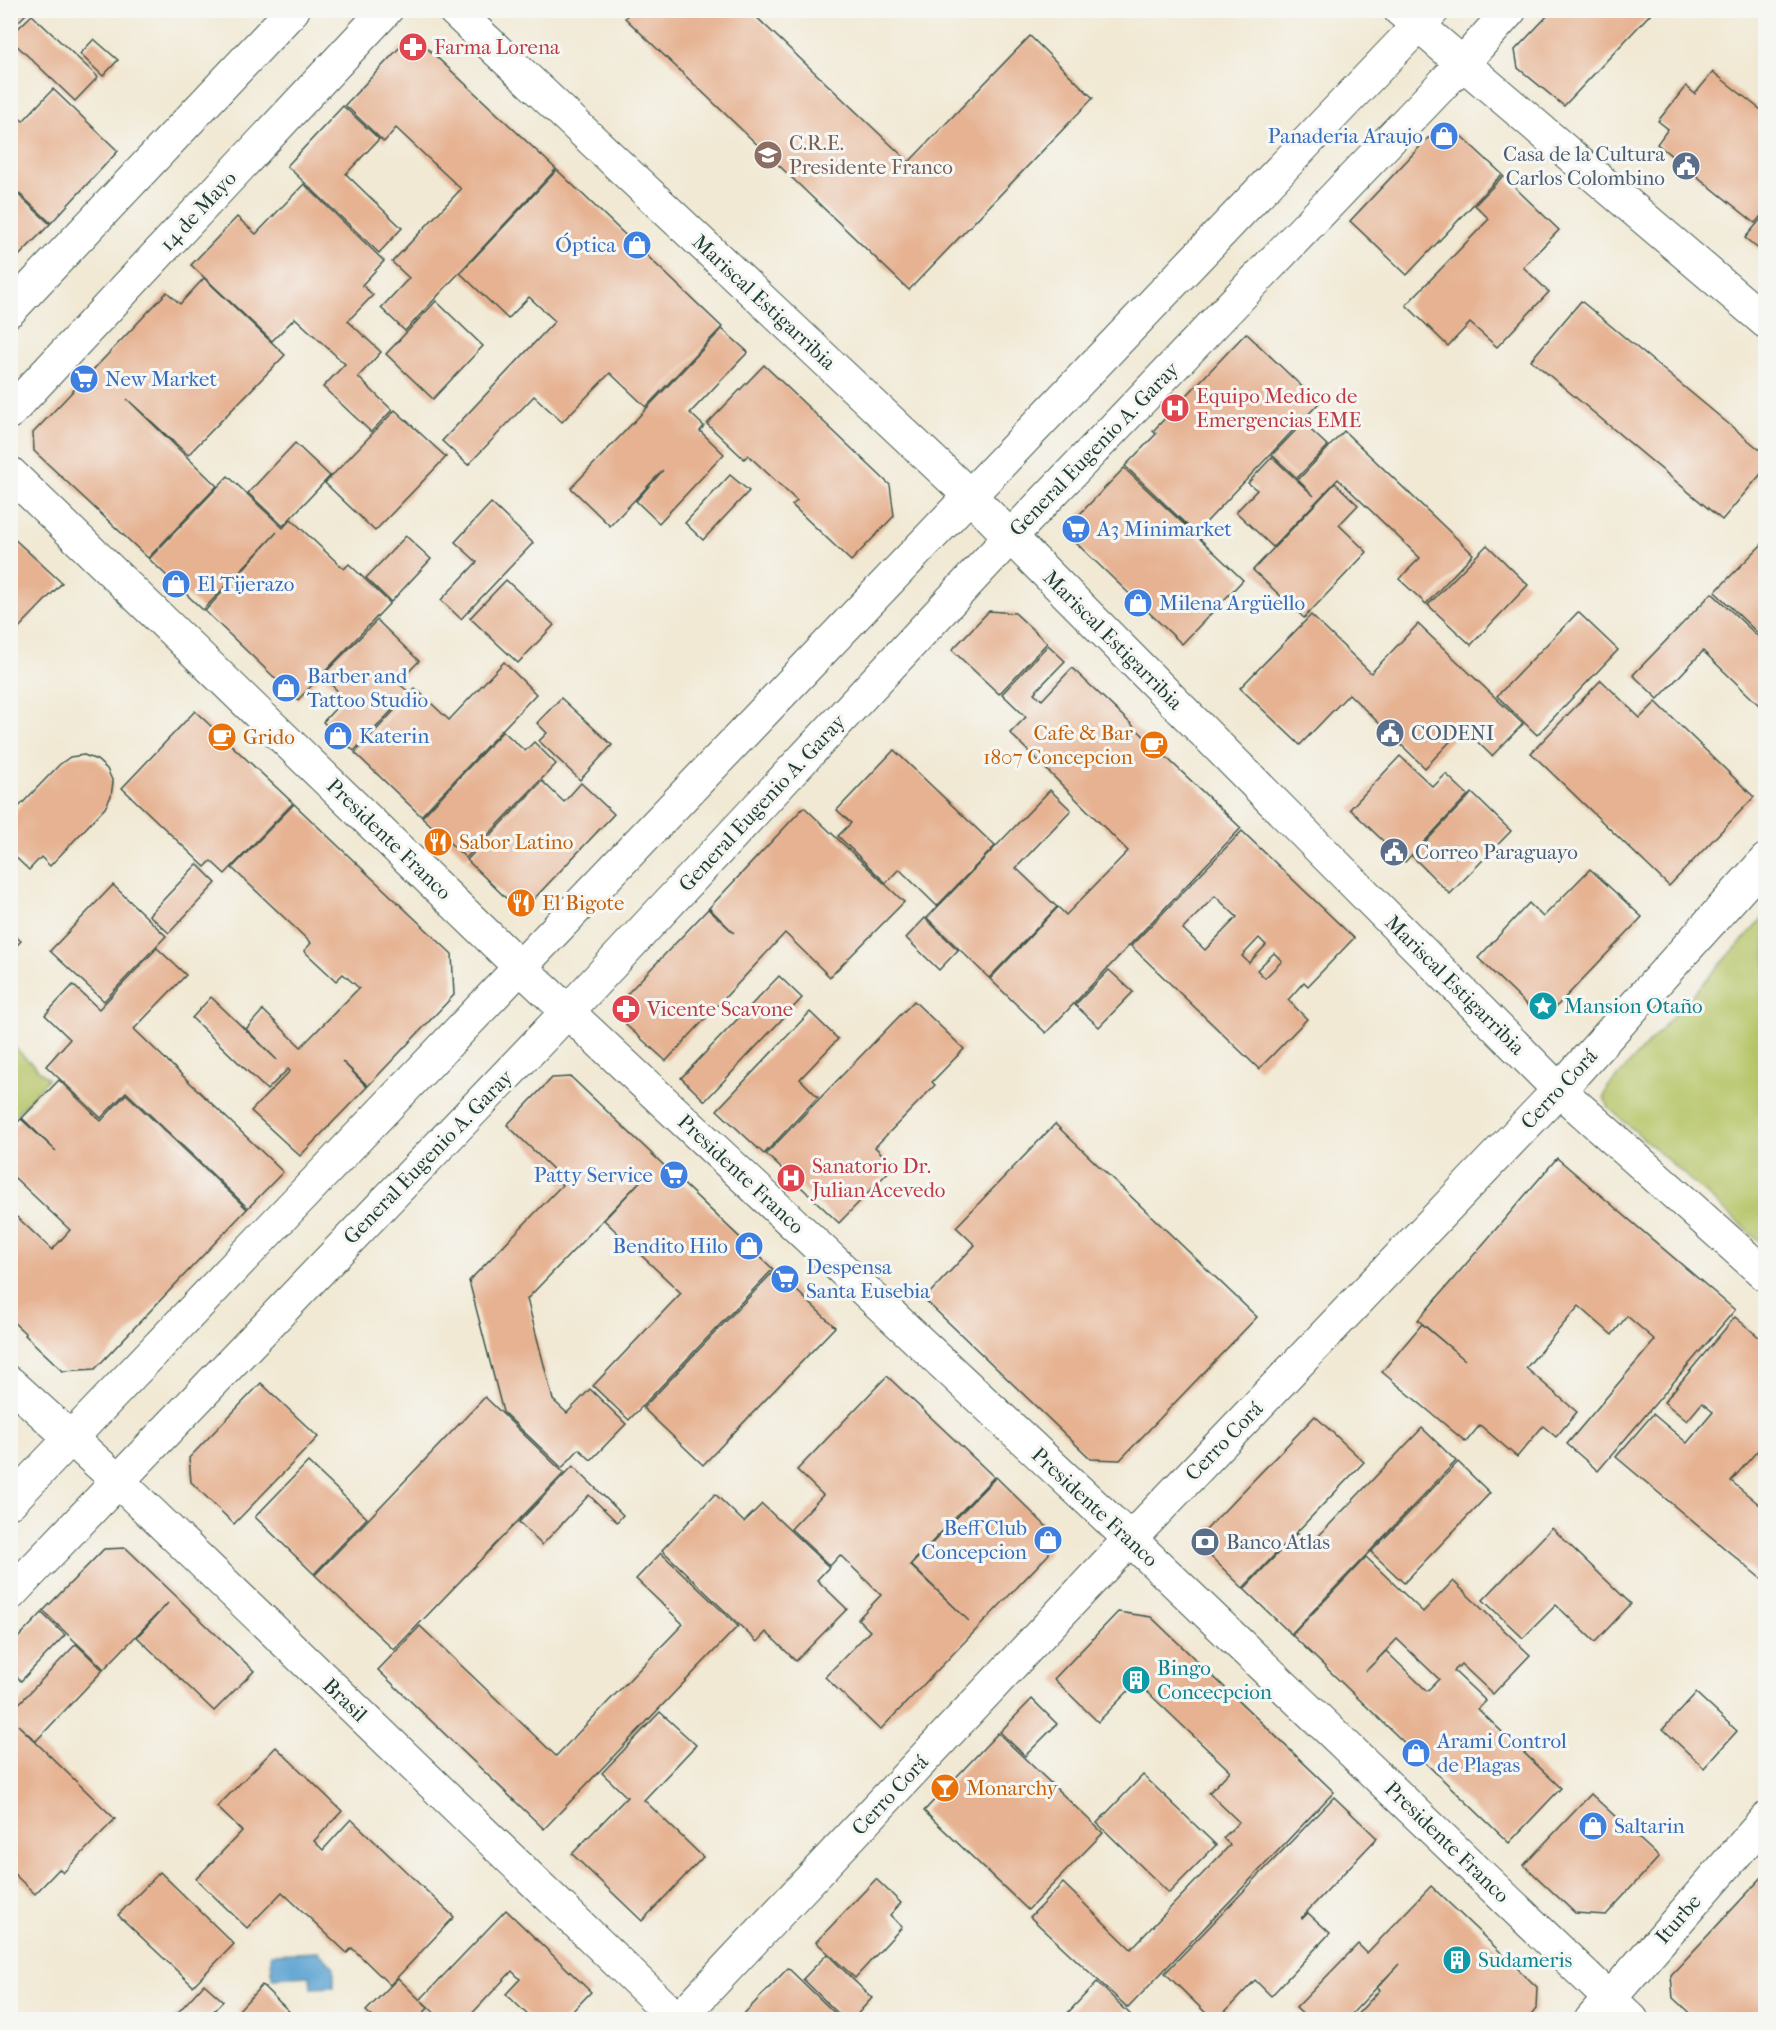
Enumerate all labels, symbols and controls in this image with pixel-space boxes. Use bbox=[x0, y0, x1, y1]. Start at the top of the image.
pharmacy icon: Farma Lorena bbox=[397, 31, 429, 63]
place label: Farma Lorena bbox=[434, 35, 560, 59]
shop icon: Panaderia Araujo bbox=[1428, 120, 1460, 152]
place label: Panaderia Araujo bbox=[1268, 124, 1423, 148]
place label: C.R.E. Presidente Franco bbox=[789, 131, 953, 179]
school or university icon: C.R.E. Presidente Franco bbox=[752, 139, 784, 171]
place label: Casa de la Cultura Carlos Colombino bbox=[1503, 142, 1665, 190]
public building icon: Casa de la Cultura Carlos Colombino bbox=[1670, 150, 1702, 182]
street label: 14 de Mayo bbox=[155, 166, 241, 256]
shop icon: Óptica bbox=[621, 229, 653, 261]
street label: Mariscal Estigarribia bbox=[687, 229, 841, 375]
place label: Óptica bbox=[555, 232, 616, 257]
street label: General Eugenio A. Garay bbox=[1004, 356, 1184, 541]
supermarket icon: New Market bbox=[68, 363, 100, 395]
place label: New Market bbox=[105, 367, 217, 391]
place label: Equipo Medico de Emergencias EME bbox=[1196, 384, 1362, 432]
hospital icon: Equipo Medico de Emergencias EME bbox=[1159, 392, 1191, 424]
supermarket icon: A3 Minimarket bbox=[1060, 513, 1092, 545]
place label: A3 Minimarket bbox=[1096, 517, 1232, 541]
street label: Mariscal Estigarribia bbox=[1038, 565, 1188, 715]
shop icon: El Tijerazo bbox=[160, 568, 192, 600]
place label: El Tijerazo bbox=[197, 572, 294, 596]
shop icon: Milena Argüello bbox=[1122, 587, 1154, 619]
place label: Milena Argüello bbox=[1159, 591, 1305, 615]
place label: Barber and Tattoo Studio bbox=[307, 664, 428, 712]
shop icon: Barber and Tattoo Studio bbox=[270, 672, 302, 704]
street label: General Eugenio A. Garay bbox=[674, 709, 851, 896]
public building icon: CODENI bbox=[1374, 717, 1406, 749]
shop icon: Katerin bbox=[322, 720, 354, 752]
cafe icon: Grido bbox=[206, 721, 238, 753]
place label: Cafe & Bar 1807 Concepcion bbox=[983, 721, 1133, 769]
place label: CODENI bbox=[1411, 721, 1494, 745]
place label: Katerin bbox=[359, 724, 429, 748]
place label: Grido bbox=[243, 725, 295, 749]
cafe icon: Cafe & Bar 1807 Concepcion bbox=[1138, 729, 1170, 761]
street label: Presidente Franco bbox=[322, 773, 456, 905]
restaurant icon: Sabor Latino bbox=[422, 826, 454, 858]
place label: Sabor Latino bbox=[459, 830, 573, 854]
public building icon: Correo Paraguayo bbox=[1378, 836, 1410, 868]
place label: Correo Paraguayo bbox=[1415, 840, 1578, 864]
restaurant icon: El Bigote bbox=[505, 887, 537, 919]
place label: El Bigote bbox=[542, 891, 625, 915]
street label: Mariscal Estigarribia bbox=[1380, 910, 1530, 1060]
place icon: Mansion Otaño bbox=[1527, 990, 1559, 1022]
pharmacy icon: Vicente Scavone bbox=[610, 993, 642, 1025]
place label: Mansion Otaño bbox=[1564, 994, 1703, 1018]
place label: Vicente Scavone bbox=[646, 997, 793, 1021]
street label: Cerro Corá bbox=[1516, 1044, 1602, 1134]
street label: General Eugenio A. Garay bbox=[338, 1064, 518, 1249]
street label: Presidente Franco bbox=[673, 1109, 809, 1239]
place label: Sanatorio Dr. Julian Acevedo bbox=[810, 1154, 945, 1202]
supermarket icon: Patty Service bbox=[658, 1159, 690, 1191]
hospital icon: Sanatorio Dr. Julian Acevedo bbox=[775, 1162, 807, 1194]
place label: Patty Service bbox=[534, 1163, 653, 1187]
shop icon: Bendito Hilo bbox=[733, 1230, 765, 1262]
place label: Bendito Hilo bbox=[613, 1234, 728, 1258]
place label: Despensa Santa Eusebia bbox=[806, 1255, 930, 1303]
supermarket icon: Despensa Santa Eusebia bbox=[769, 1263, 801, 1295]
street label: Cerro Corá bbox=[1180, 1396, 1268, 1486]
street label: Presidente Franco bbox=[1027, 1442, 1163, 1572]
place label: Beff Club Concepcion bbox=[921, 1516, 1027, 1564]
shop icon: Beff Club Concepcion bbox=[1032, 1524, 1064, 1556]
bank icon: Banco Atlas bbox=[1189, 1526, 1221, 1558]
place label: Banco Atlas bbox=[1226, 1530, 1330, 1554]
place label: Bingo Concecpcion bbox=[1157, 1656, 1272, 1704]
building icon: Bingo Concecpcion bbox=[1120, 1664, 1152, 1696]
street label: Brasil bbox=[318, 1673, 372, 1727]
place label: Arami Control de Plagas bbox=[1436, 1729, 1567, 1777]
shop icon: Arami Control de Plagas bbox=[1400, 1737, 1432, 1769]
street label: Cerro Corá bbox=[847, 1750, 933, 1840]
bar icon: Monarchy bbox=[929, 1772, 961, 1804]
place label: Monarchy bbox=[966, 1776, 1058, 1800]
street label: Presidente Franco bbox=[1380, 1776, 1514, 1908]
shop icon: Saltarin bbox=[1577, 1810, 1609, 1842]
place label: Saltarin bbox=[1614, 1814, 1685, 1838]
street label: Iturbe bbox=[1650, 1889, 1706, 1949]
building icon: Sudameris bbox=[1441, 1944, 1473, 1976]
place label: Sudameris bbox=[1478, 1948, 1573, 1972]

